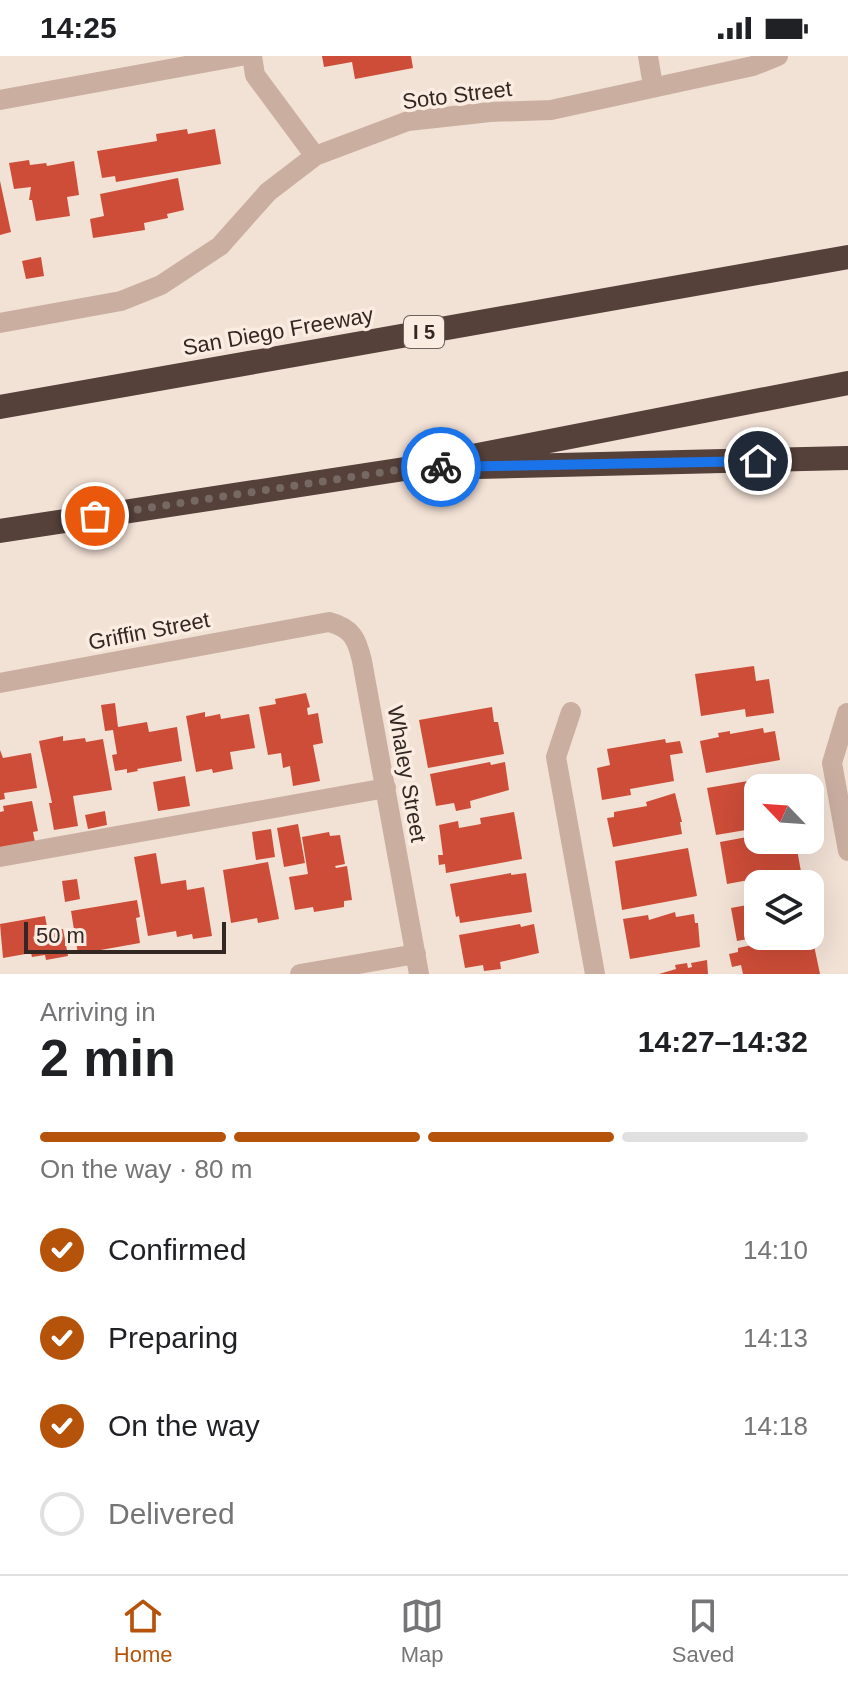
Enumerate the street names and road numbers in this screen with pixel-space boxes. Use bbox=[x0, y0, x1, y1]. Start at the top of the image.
street label: Soto Street bbox=[401, 76, 513, 114]
street label: San Diego Freeway bbox=[181, 302, 375, 360]
road number: I 5 bbox=[404, 316, 444, 348]
street label: Griffin Street bbox=[86, 607, 212, 655]
street label: Whaley Street bbox=[383, 704, 431, 844]

